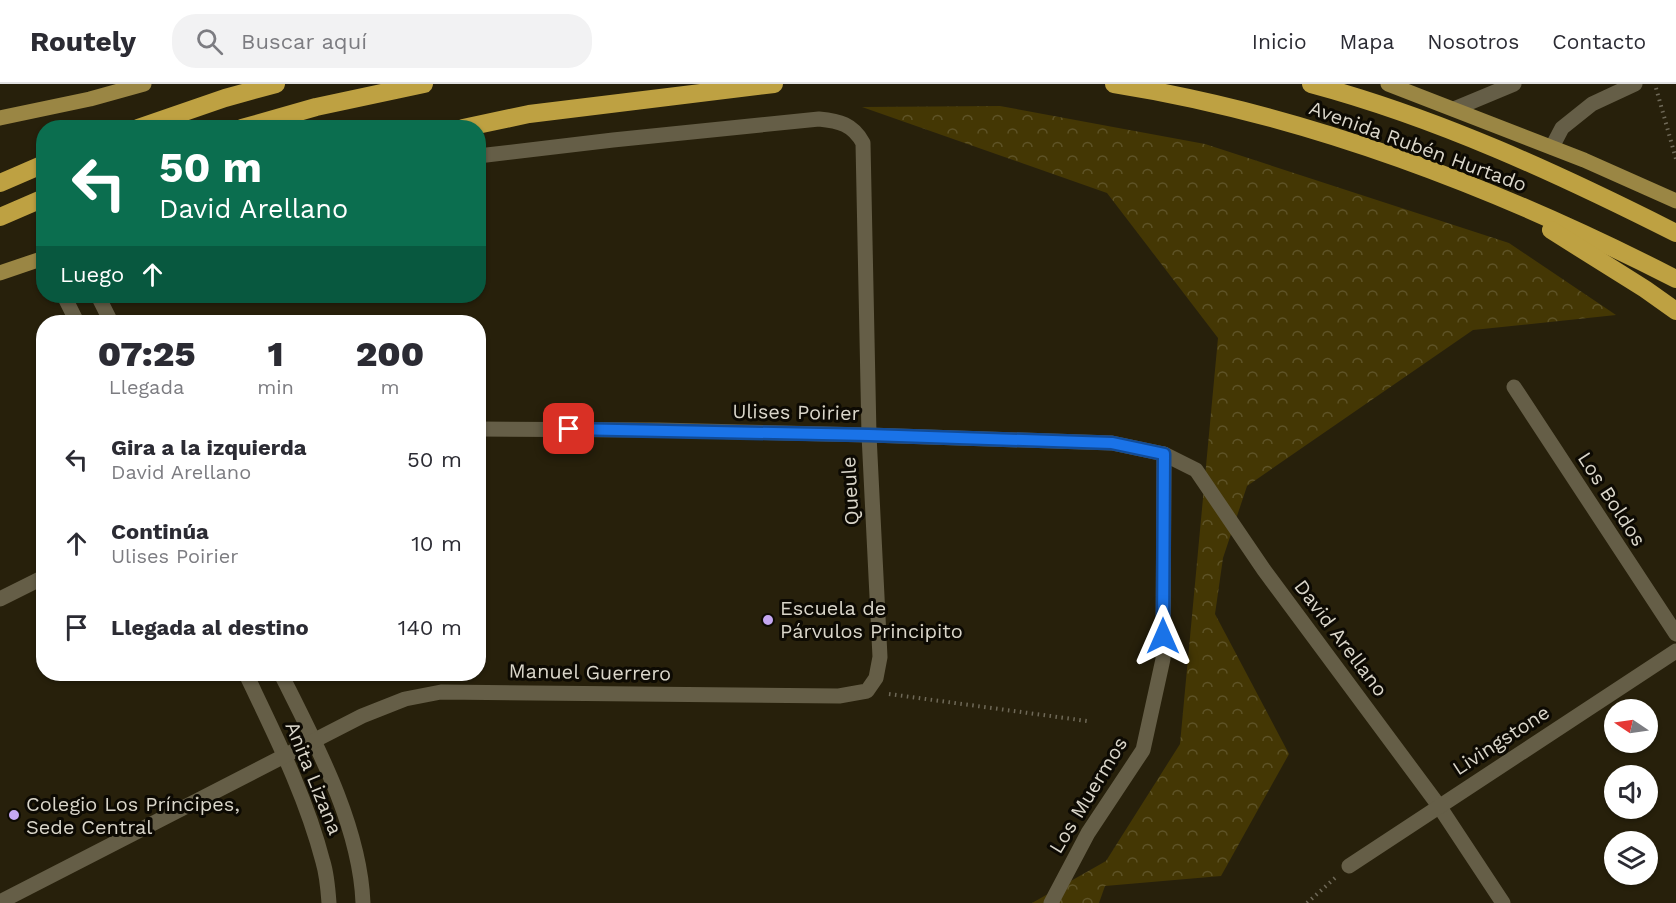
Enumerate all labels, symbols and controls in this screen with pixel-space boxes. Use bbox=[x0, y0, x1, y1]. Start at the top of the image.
search box bbox=[172, 14, 592, 68]
text: Routely bbox=[30, 25, 136, 58]
icon: search bbox=[193, 25, 226, 58]
text: Buscar aquí bbox=[241, 29, 367, 54]
text: Inicio bbox=[1252, 29, 1307, 54]
text: Mapa bbox=[1340, 29, 1394, 54]
text: Nosotros bbox=[1427, 29, 1519, 54]
text: Contacto bbox=[1552, 29, 1646, 54]
street label: Avenida Rubén Hurtado bbox=[1306, 95, 1530, 197]
text: 50 m bbox=[159, 143, 262, 192]
icon: left bbox=[60, 144, 138, 222]
text: David Arellano bbox=[159, 193, 348, 225]
icon: ahead bbox=[136, 258, 169, 291]
text: Luego bbox=[60, 262, 124, 287]
text: 07:25 bbox=[98, 333, 195, 375]
text: 1 bbox=[268, 333, 284, 375]
text: 200 bbox=[356, 333, 424, 375]
text: Llegada bbox=[109, 375, 184, 399]
text: min bbox=[257, 375, 294, 399]
text: m bbox=[380, 375, 399, 399]
street label: Ulises Poirier bbox=[732, 399, 860, 425]
pin bbox=[543, 403, 594, 454]
icon: arrive bbox=[552, 412, 585, 445]
text: Gira a la izquierda bbox=[111, 435, 307, 460]
icon: left bbox=[60, 443, 93, 476]
text: 50 m bbox=[407, 447, 462, 472]
street label: Los Boldos bbox=[1573, 447, 1651, 551]
street label: Queule bbox=[836, 456, 864, 526]
text: David Arellano bbox=[111, 460, 251, 484]
text: Continúa bbox=[111, 519, 209, 544]
icon: ahead bbox=[60, 527, 93, 560]
text: 10 m bbox=[411, 531, 462, 556]
text: Ulises Poirier bbox=[111, 544, 238, 568]
street label: David Arellano bbox=[1289, 575, 1393, 701]
place label: Escuela de Párvulos Principito bbox=[780, 596, 963, 643]
position arrow bbox=[1131, 604, 1195, 668]
icon: arrive bbox=[60, 611, 93, 644]
marker: Escuela de Párvulos Principito bbox=[761, 613, 775, 627]
text: Llegada al destino bbox=[111, 615, 309, 640]
text: 140 m bbox=[398, 615, 462, 640]
street label: Manuel Guerrero bbox=[509, 659, 671, 685]
north arrow bbox=[1604, 699, 1658, 753]
map controls bbox=[1604, 699, 1658, 885]
street label: Livingstone bbox=[1448, 700, 1554, 780]
street label: Anita Lizana bbox=[280, 718, 348, 838]
street label: Los Muermos bbox=[1044, 732, 1132, 858]
button: sound bbox=[1604, 765, 1658, 819]
place label: Colegio Los Príncipes, Sede Central bbox=[26, 792, 240, 839]
marker: Colegio Los Príncipes, Sede Central bbox=[7, 808, 21, 822]
button: layers bbox=[1604, 831, 1658, 885]

